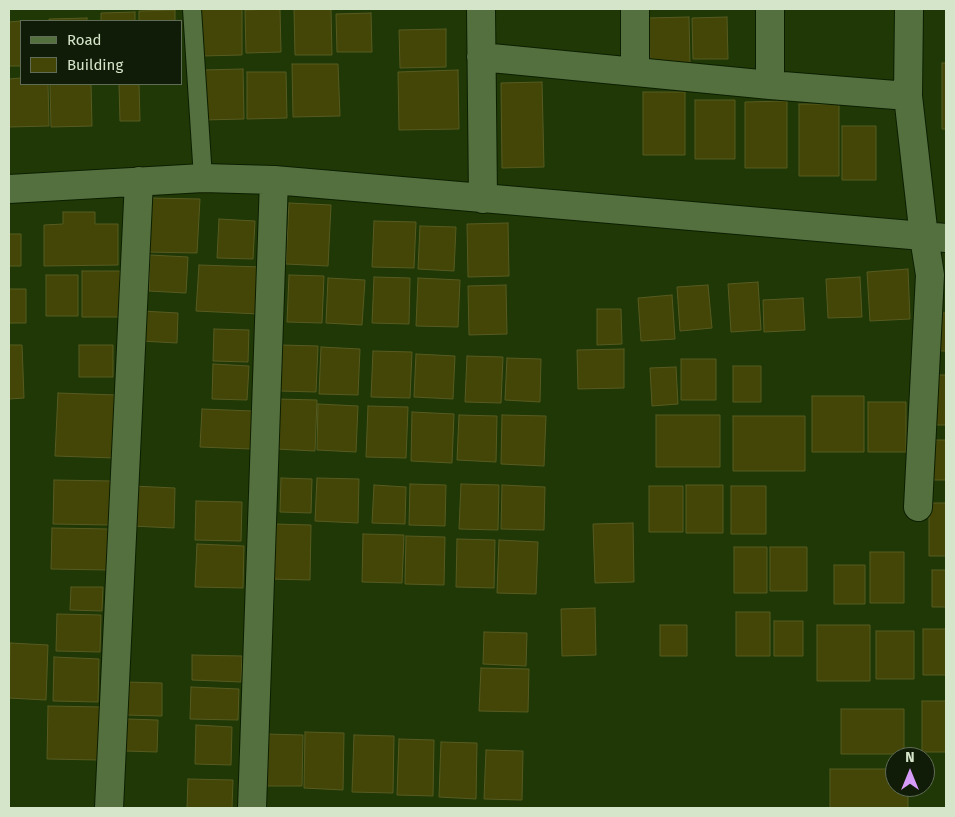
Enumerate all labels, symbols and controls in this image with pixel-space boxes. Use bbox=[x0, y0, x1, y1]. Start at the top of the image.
legend bbox=[20, 20, 182, 85]
text: Road bbox=[67, 31, 102, 49]
text: Building bbox=[67, 56, 123, 74]
north arrow bbox=[885, 747, 935, 797]
text: N bbox=[905, 749, 915, 766]

